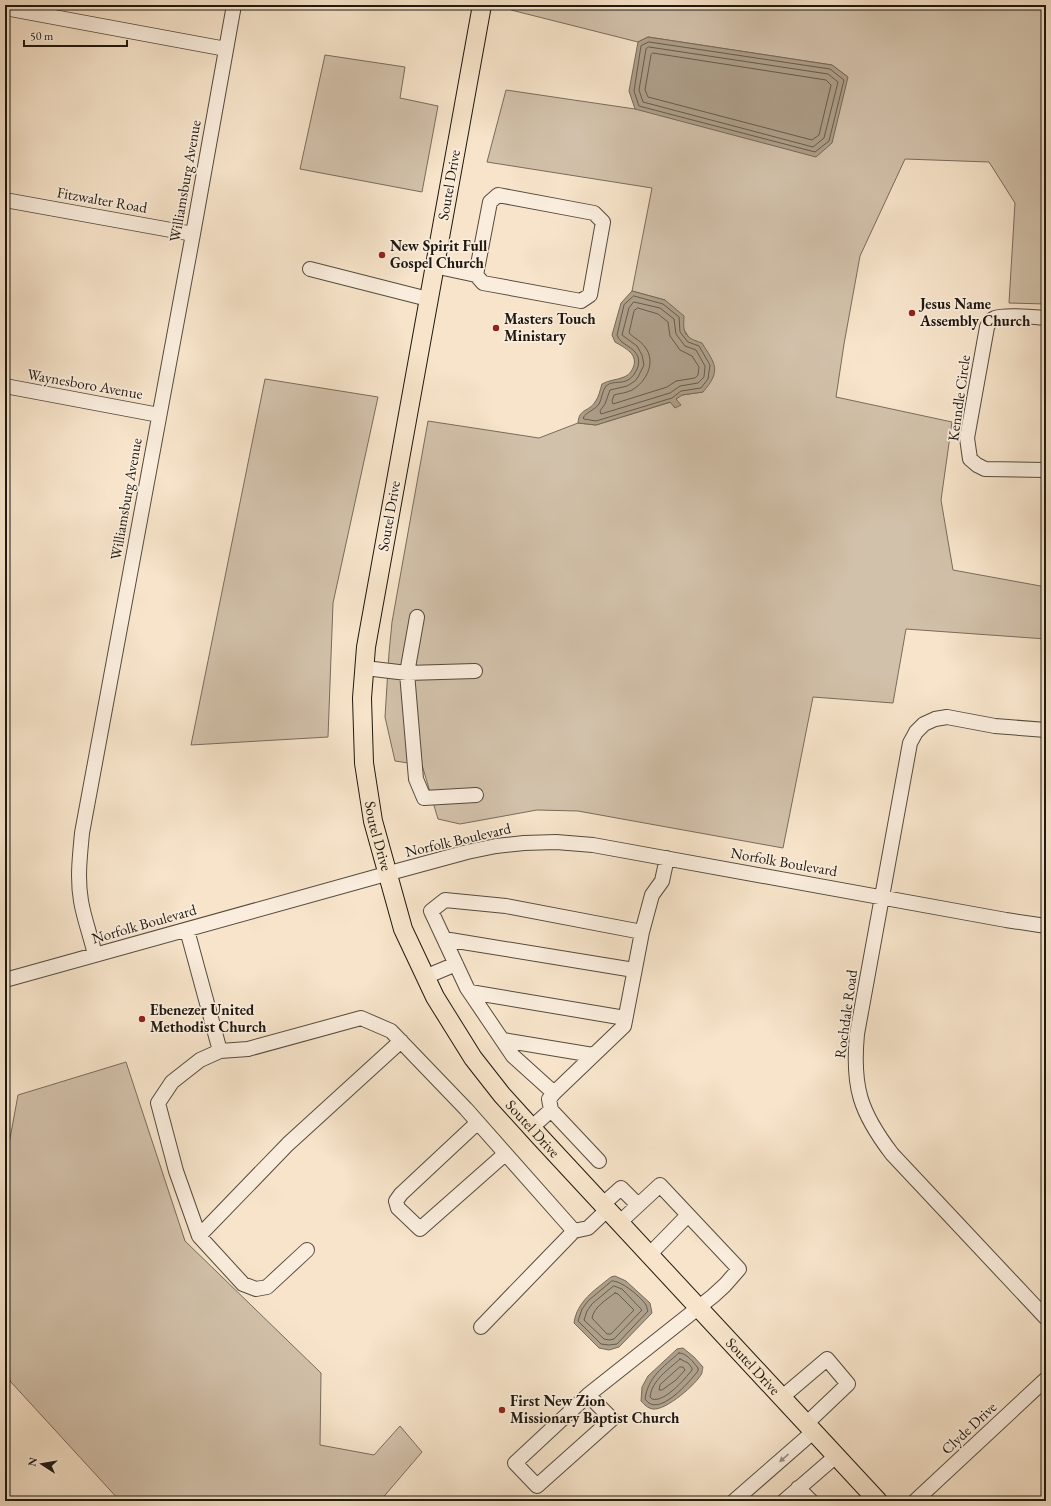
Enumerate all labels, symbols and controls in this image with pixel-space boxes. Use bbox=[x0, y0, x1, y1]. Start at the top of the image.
scale bar bbox=[24, 22, 127, 48]
text: 50 m bbox=[30, 28, 54, 44]
street label: Williamsburg Avenue bbox=[164, 118, 205, 243]
street label: Soutel Drive bbox=[433, 148, 464, 222]
street label: Fitzwalter Road bbox=[55, 182, 149, 217]
place label: New Spirit Full Gospel Church bbox=[390, 236, 488, 272]
marker: New Spirit Full Gospel Church bbox=[377, 250, 387, 260]
place label: Jesus Name Assembly Church bbox=[918, 294, 1031, 330]
marker: Jesus Name Assembly Church bbox=[907, 308, 917, 318]
place label: Masters Touch Ministary bbox=[504, 309, 596, 345]
marker: Masters Touch Ministary bbox=[491, 323, 501, 333]
street label: Kenndle Circle bbox=[943, 353, 974, 442]
street label: Waynesboro Avenue bbox=[26, 364, 144, 403]
street label: Williamsburg Avenue bbox=[105, 436, 146, 561]
street label: Soutel Drive bbox=[373, 479, 404, 553]
street label: Soutel Drive bbox=[361, 800, 396, 873]
street label: Norfolk Boulevard bbox=[403, 818, 513, 861]
street label: Norfolk Boulevard bbox=[729, 843, 839, 880]
street label: Norfolk Boulevard bbox=[89, 899, 199, 948]
street label: Rochdale Road bbox=[830, 968, 861, 1060]
place label: Ebenezer United Methodist Church bbox=[150, 1000, 267, 1036]
marker: Ebenezer United Methodist Church bbox=[137, 1014, 147, 1024]
street label: Soutel Drive bbox=[502, 1096, 564, 1161]
street label: Soutel Drive bbox=[722, 1333, 785, 1399]
place label: First New Zion Missionary Baptist Church bbox=[510, 1391, 680, 1427]
street label: Clyde Drive bbox=[937, 1397, 1000, 1458]
marker: First New Zion Missionary Baptist Church bbox=[497, 1405, 507, 1415]
north arrow bbox=[22, 1444, 62, 1484]
one-way arrow bbox=[779, 1453, 789, 1462]
text: N bbox=[24, 1456, 40, 1468]

